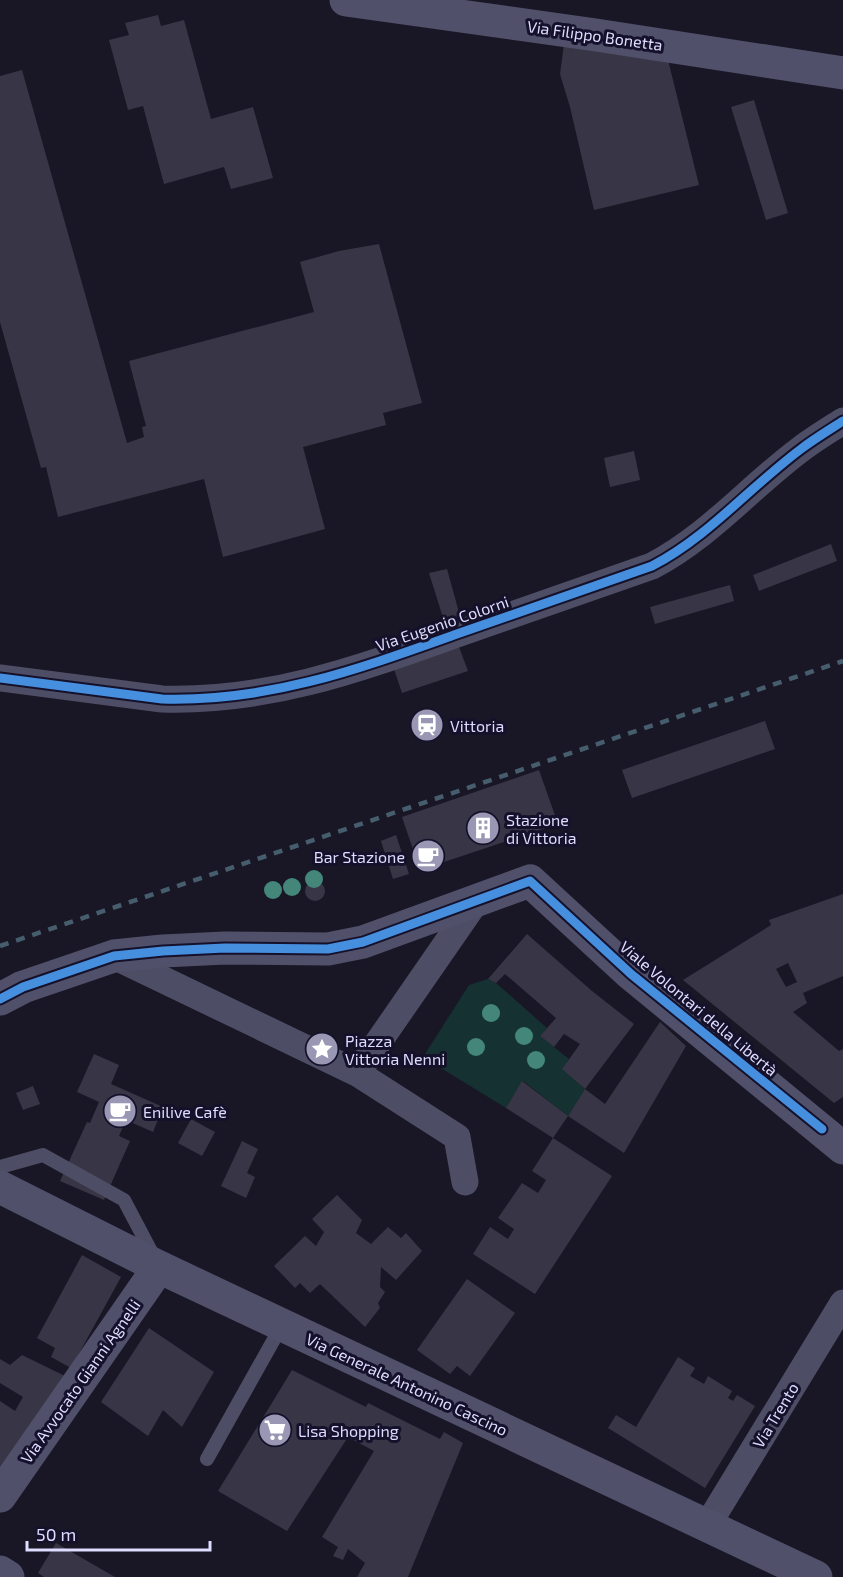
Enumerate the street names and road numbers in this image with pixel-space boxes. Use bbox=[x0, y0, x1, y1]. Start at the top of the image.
street label: Via Filippo Bonetta bbox=[526, 16, 664, 54]
street label: Via Eugenio Colorni bbox=[373, 591, 511, 655]
street label: Viale Volontari della Libertà bbox=[616, 936, 782, 1080]
street label: Via Avvocato Gianni Agnelli bbox=[16, 1296, 144, 1466]
street label: Via Generale Antonino Cascino bbox=[303, 1329, 511, 1439]
street label: Via Trento bbox=[748, 1379, 802, 1451]

